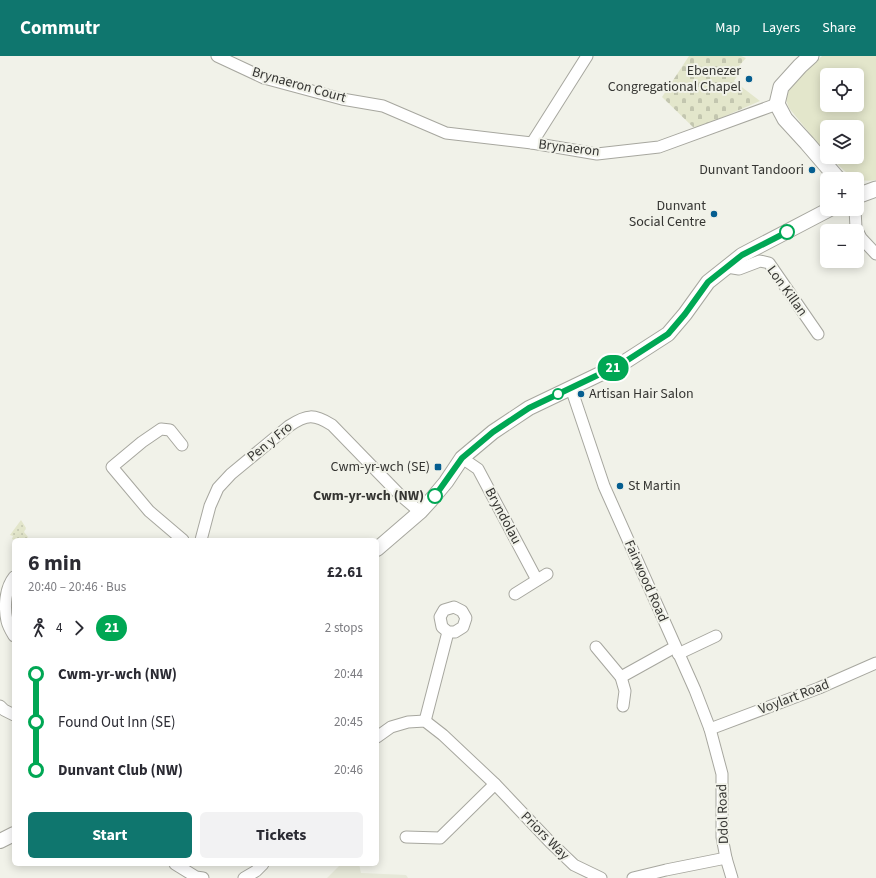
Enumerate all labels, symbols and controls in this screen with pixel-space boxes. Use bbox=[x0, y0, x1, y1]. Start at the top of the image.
text: Commutr bbox=[20, 15, 100, 42]
text: Map bbox=[715, 18, 740, 38]
text: Layers bbox=[762, 18, 800, 38]
text: Share bbox=[822, 18, 856, 38]
place label: Ebenezer Congregational Chapel bbox=[608, 61, 741, 97]
street label: Brynaeron Court bbox=[250, 62, 349, 108]
map controls bbox=[820, 68, 864, 268]
button: locate bbox=[820, 68, 864, 112]
marker: Ebenezer Congregational Chapel bbox=[744, 74, 754, 84]
button: layers bbox=[820, 120, 864, 164]
street label: Brynaeron bbox=[537, 134, 601, 162]
place label: Dunvant Tandoori bbox=[699, 160, 804, 180]
marker: Dunvant Tandoori bbox=[807, 165, 817, 175]
button: + bbox=[820, 172, 864, 216]
place label: Dunvant Social Centre bbox=[629, 196, 706, 232]
marker: Dunvant Social Centre bbox=[709, 209, 719, 219]
unlabelled marker bbox=[779, 224, 795, 240]
button: − bbox=[820, 224, 864, 268]
street label: Lon Killan bbox=[762, 262, 812, 320]
line badge: 21 bbox=[595, 355, 631, 381]
text: 21 bbox=[606, 358, 620, 378]
place label: Artisan Hair Salon bbox=[589, 384, 694, 404]
unlabelled marker bbox=[552, 388, 564, 400]
marker: Artisan Hair Salon bbox=[576, 389, 586, 399]
street label: Pen y Fro bbox=[243, 417, 297, 467]
place label: Cwm-yr-wch (SE) bbox=[331, 457, 430, 477]
marker: Cwm-yr-wch (SE) bbox=[433, 462, 443, 472]
place label: St Martin bbox=[628, 476, 681, 496]
marker: St Martin bbox=[615, 481, 625, 491]
street label: Bryndolau bbox=[480, 484, 526, 548]
place label: Cwm-yr-wch (NW) bbox=[313, 486, 424, 506]
marker: Cwm-yr-wch (NW) bbox=[427, 488, 443, 504]
street label: Fairwood Road bbox=[619, 537, 673, 625]
text: 6 min bbox=[28, 547, 82, 579]
text: £2.61 bbox=[327, 562, 363, 583]
text: 20:40 – 20:46 · Bus bbox=[28, 578, 126, 596]
icon: walk bbox=[28, 617, 50, 639]
icon: forward bbox=[68, 617, 90, 639]
text: 21 bbox=[104, 618, 119, 638]
text: 4 bbox=[56, 619, 62, 637]
text: 2 stops bbox=[325, 619, 363, 637]
text: Cwm-yr-wch (NW) bbox=[58, 664, 177, 685]
text: 20:44 bbox=[334, 665, 363, 683]
street label: Voylart Road bbox=[756, 674, 832, 720]
text: Found Out Inn (SE) bbox=[58, 712, 176, 733]
text: 20:45 bbox=[334, 713, 363, 731]
text: Dunvant Club (NW) bbox=[58, 760, 183, 781]
text: 20:46 bbox=[334, 761, 363, 779]
street label: Ddol Road bbox=[712, 783, 734, 845]
street label: Priors Way bbox=[516, 807, 574, 865]
button: Start bbox=[28, 812, 192, 858]
button: Tickets bbox=[200, 812, 363, 858]

